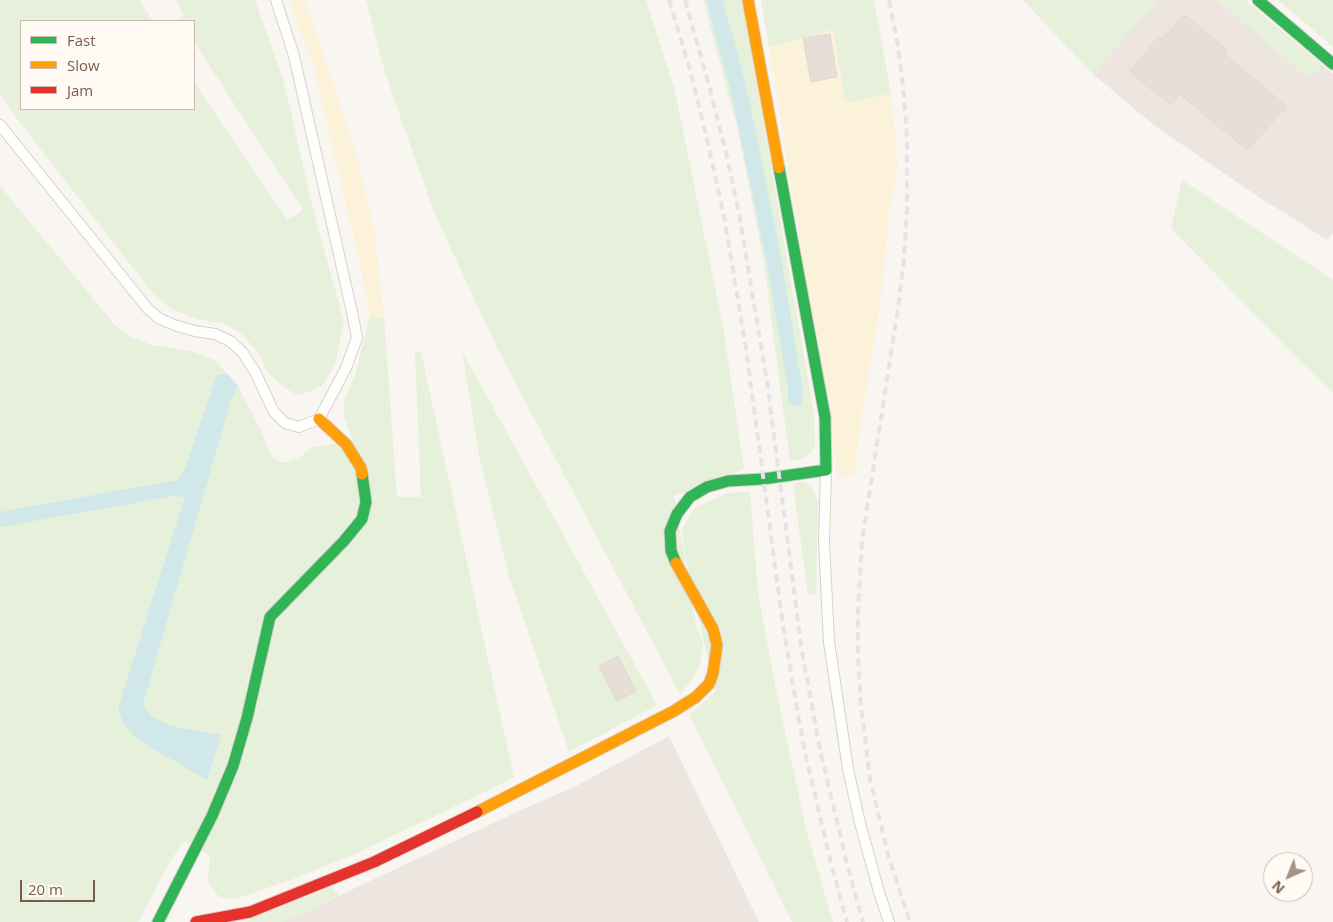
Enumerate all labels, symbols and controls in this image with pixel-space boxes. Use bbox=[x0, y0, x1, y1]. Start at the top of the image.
legend bbox=[20, 20, 195, 110]
text: Fast bbox=[67, 30, 96, 50]
text: Slow bbox=[67, 55, 100, 75]
text: Jam bbox=[67, 80, 93, 100]
north arrow bbox=[1263, 852, 1313, 902]
scale bar bbox=[22, 870, 98, 902]
text: N bbox=[1267, 877, 1289, 898]
text: 20 m bbox=[28, 879, 63, 899]

